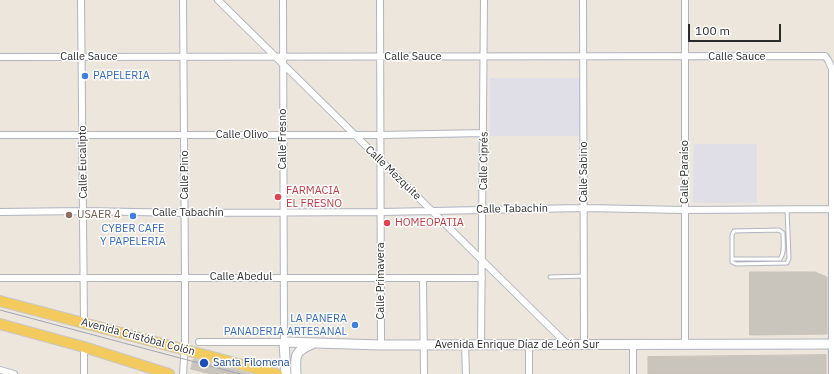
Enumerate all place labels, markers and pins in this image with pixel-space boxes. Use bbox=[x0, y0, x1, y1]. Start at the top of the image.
place label: PAPELERIA bbox=[93, 69, 150, 83]
marker: PAPELERIA bbox=[80, 71, 90, 81]
place label: FARMACIA EL FRESNO bbox=[286, 184, 342, 210]
marker: FARMACIA EL FRESNO bbox=[273, 192, 283, 202]
place label: USAER 4 bbox=[77, 208, 121, 222]
marker: USAER 4 bbox=[64, 210, 74, 220]
marker: CYBER CAFE Y PAPELERIA bbox=[128, 211, 138, 221]
place label: HOMEOPATIA bbox=[395, 216, 464, 230]
marker: HOMEOPATIA bbox=[382, 218, 392, 228]
place label: CYBER CAFE Y PAPELERIA bbox=[100, 222, 166, 248]
place label: LA PANERA PANADERIA ARTESANAL bbox=[224, 312, 347, 338]
marker: LA PANERA PANADERIA ARTESANAL bbox=[350, 320, 360, 330]
place label: Santa Filomena bbox=[213, 356, 290, 370]
marker: Santa Filomena bbox=[198, 357, 210, 369]

